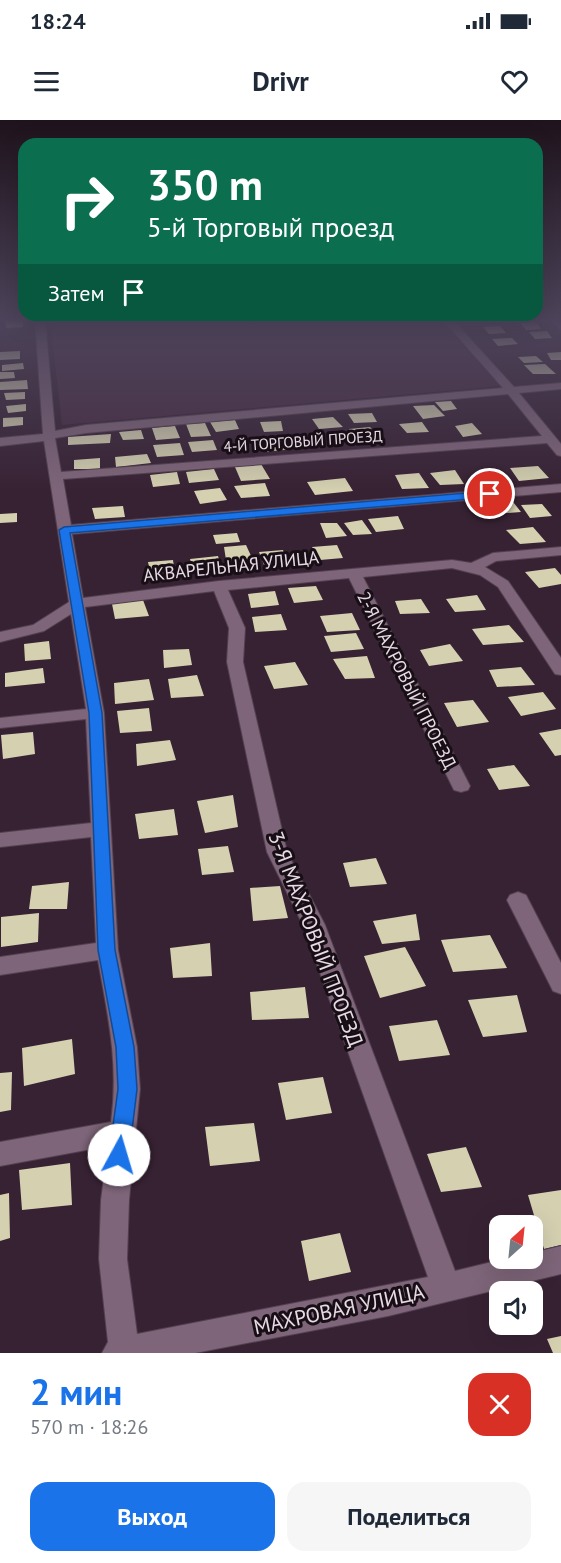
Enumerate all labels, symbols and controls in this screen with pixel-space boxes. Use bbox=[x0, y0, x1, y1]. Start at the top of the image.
text: 18:24 bbox=[30, 7, 86, 35]
text: Drivr bbox=[252, 64, 309, 98]
icon: menu bbox=[30, 65, 63, 98]
icon: heart bbox=[498, 65, 531, 98]
text: 350 m bbox=[147, 157, 263, 212]
icon: right bbox=[48, 162, 126, 240]
text: 5-й Торговый проезд bbox=[147, 210, 394, 244]
icon: arrive bbox=[117, 276, 150, 309]
text: Затем bbox=[48, 279, 105, 307]
street label: 4-Й ТОРГОВЫЙ ПРОЕЗД bbox=[223, 426, 383, 456]
pin bbox=[464, 468, 515, 519]
icon: arrive bbox=[473, 477, 506, 510]
street label: АКВАРЕЛЬНАЯ УЛИЦА bbox=[142, 545, 320, 587]
street label: 2-Я МАХРОВЫЙ ПРОЕЗД bbox=[352, 588, 462, 772]
street label: 3-Я МАХРОВЫЙ ПРОЕЗД bbox=[262, 828, 370, 1050]
position arrow bbox=[87, 1123, 151, 1187]
north arrow bbox=[489, 1215, 543, 1269]
map controls bbox=[489, 1215, 543, 1335]
street label: МАХРОВАЯ УЛИЦА bbox=[251, 1278, 428, 1340]
button: sound bbox=[489, 1281, 543, 1335]
text: 2 мин bbox=[30, 1368, 122, 1415]
button: close bbox=[468, 1373, 531, 1436]
text: 570 m · 18:26 bbox=[30, 1414, 148, 1440]
button: Выход bbox=[30, 1482, 275, 1551]
button: Поделиться bbox=[287, 1482, 531, 1551]

